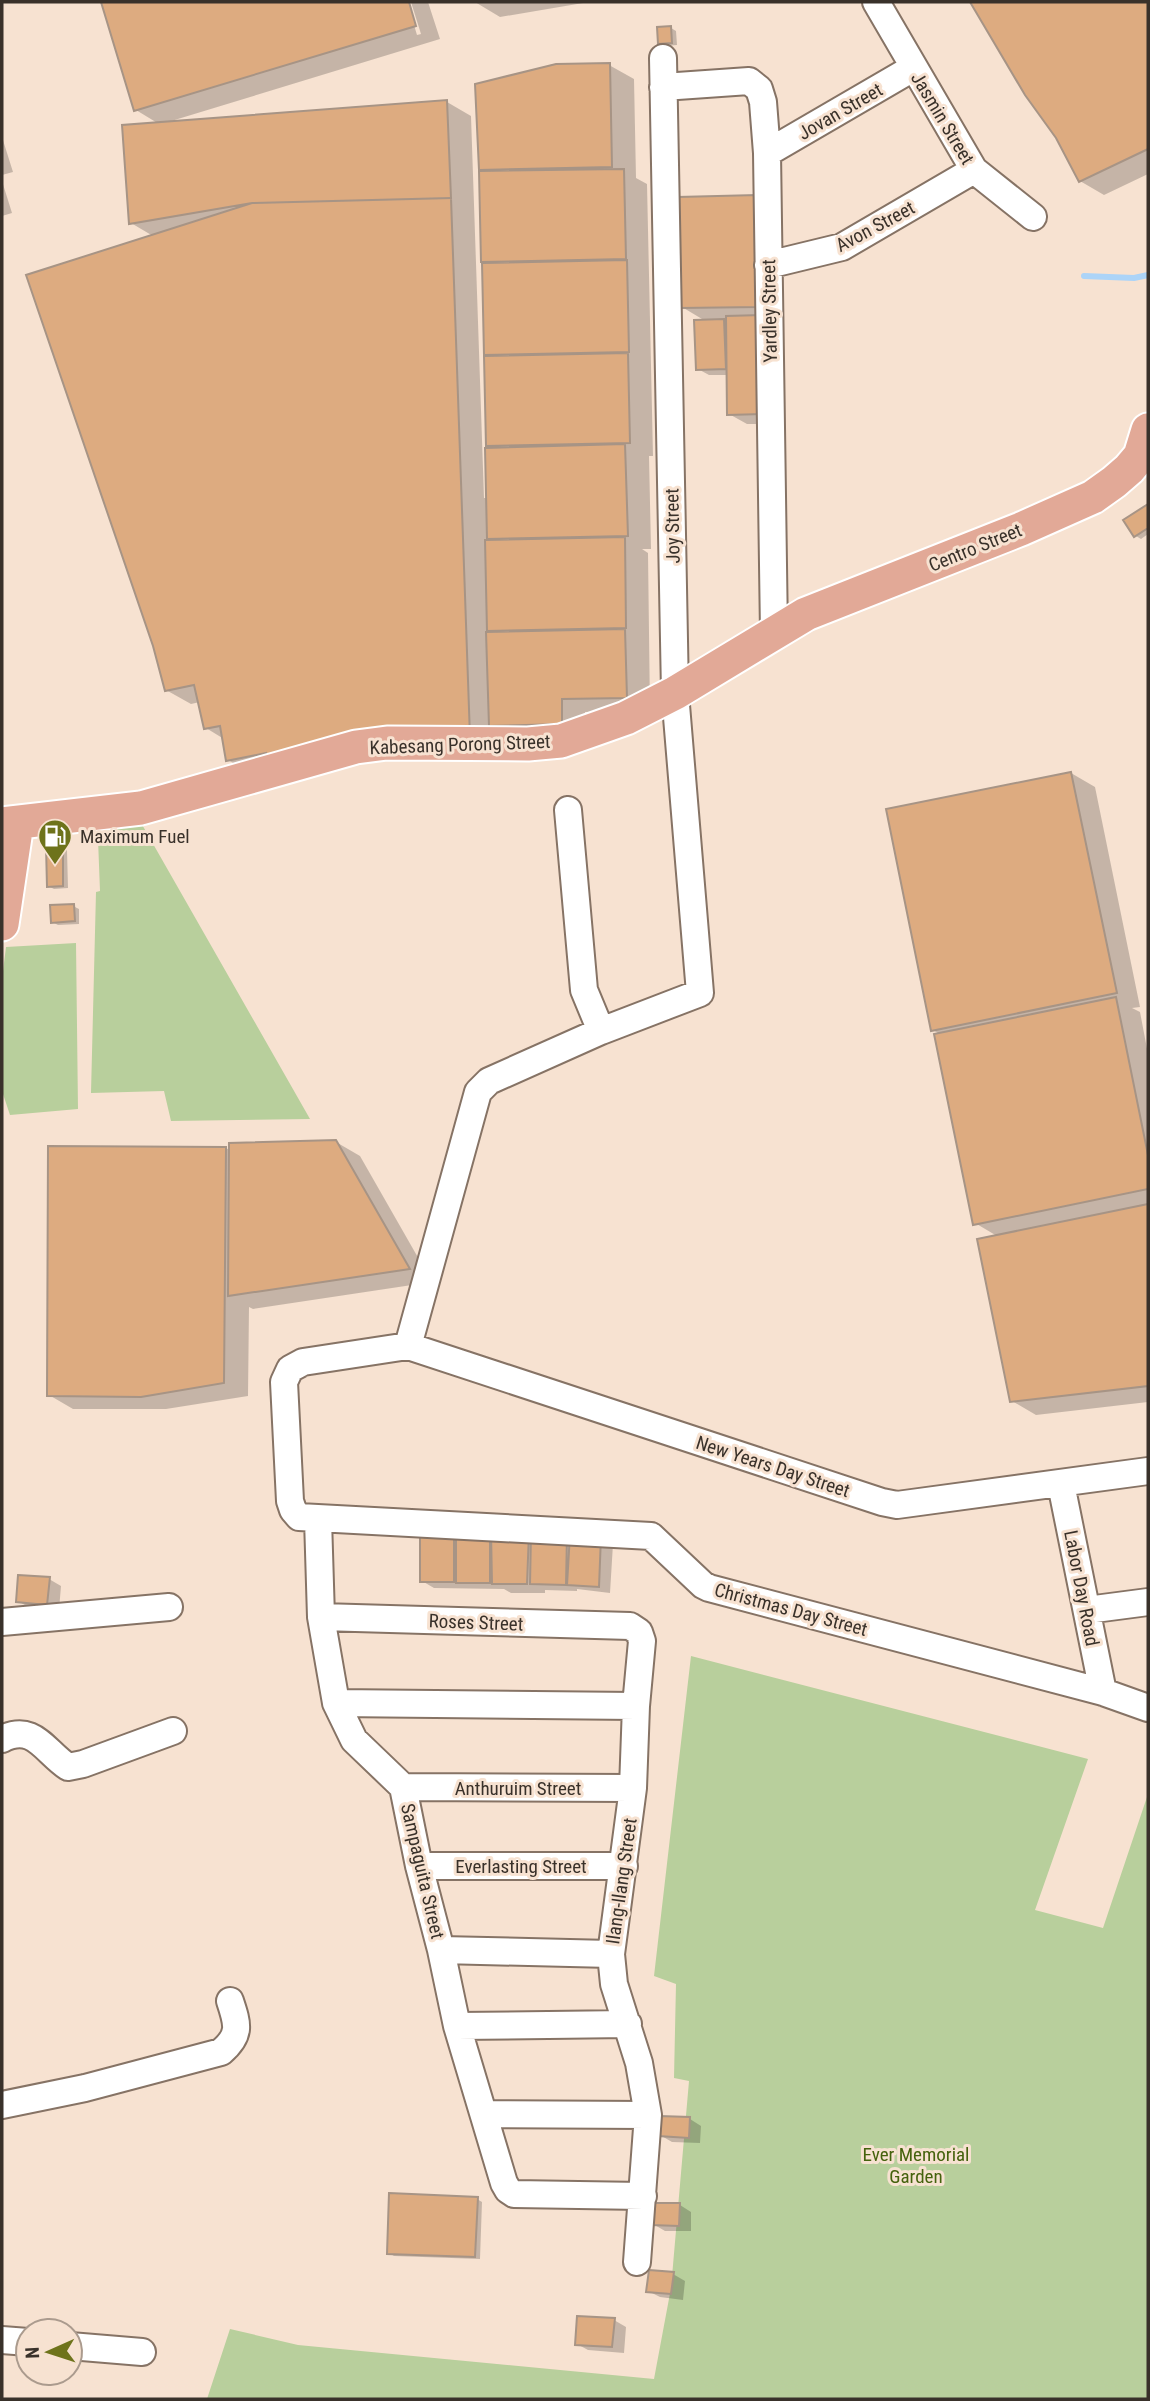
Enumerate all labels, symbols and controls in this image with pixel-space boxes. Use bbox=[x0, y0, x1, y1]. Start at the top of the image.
street label: Jasmin Street bbox=[906, 68, 979, 169]
street label: Jovan Street bbox=[794, 78, 887, 145]
street label: Avon Street bbox=[832, 196, 919, 257]
street label: Yardley Street bbox=[757, 259, 782, 363]
street label: Joy Street bbox=[660, 488, 685, 564]
street label: Centro Street bbox=[925, 518, 1025, 577]
street label: Kabesang Porong Street bbox=[369, 730, 551, 759]
fuel station icon: Maximum Fuel bbox=[36, 817, 74, 866]
place label: Maximum Fuel bbox=[80, 825, 190, 848]
street label: New Years Day Street bbox=[693, 1431, 853, 1502]
street label: Labor Day Road bbox=[1059, 1528, 1104, 1648]
street label: Christmas Day Street bbox=[712, 1578, 870, 1641]
street label: Roses Street bbox=[428, 1609, 524, 1636]
street label: Anthuruim Street bbox=[455, 1777, 581, 1800]
street label: Sampaguita Street bbox=[396, 1801, 449, 1941]
street label: Ilang-Ilang Street bbox=[601, 1817, 642, 1946]
street label: Everlasting Street bbox=[455, 1855, 587, 1878]
park label: Ever Memorial Garden bbox=[863, 2143, 969, 2188]
north arrow bbox=[14, 2317, 84, 2387]
text: N bbox=[21, 2346, 44, 2359]

